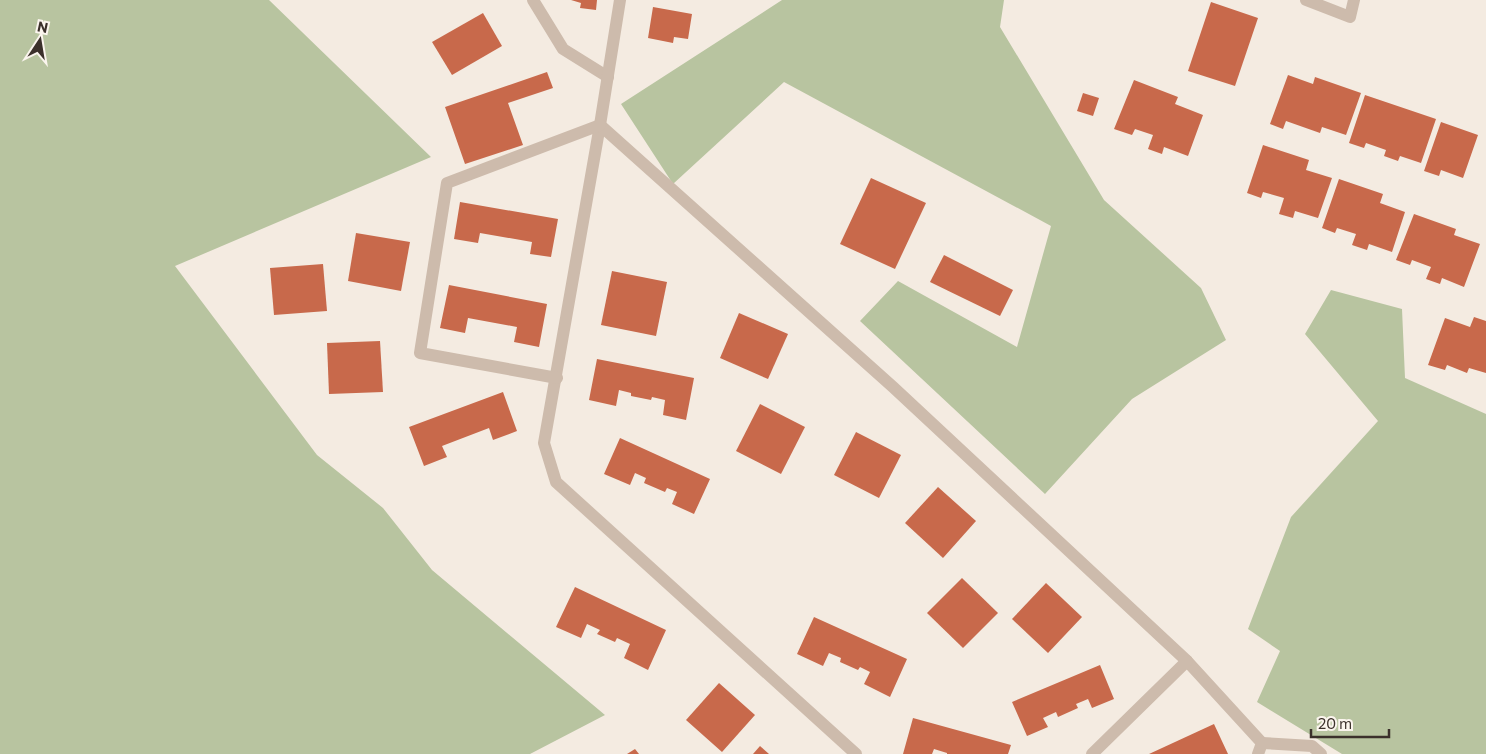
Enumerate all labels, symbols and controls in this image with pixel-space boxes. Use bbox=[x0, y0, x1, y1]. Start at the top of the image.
north arrow bbox=[15, 15, 65, 65]
text: N bbox=[36, 17, 50, 36]
scale bar bbox=[1311, 706, 1388, 738]
text: 20 m bbox=[1318, 714, 1352, 732]

